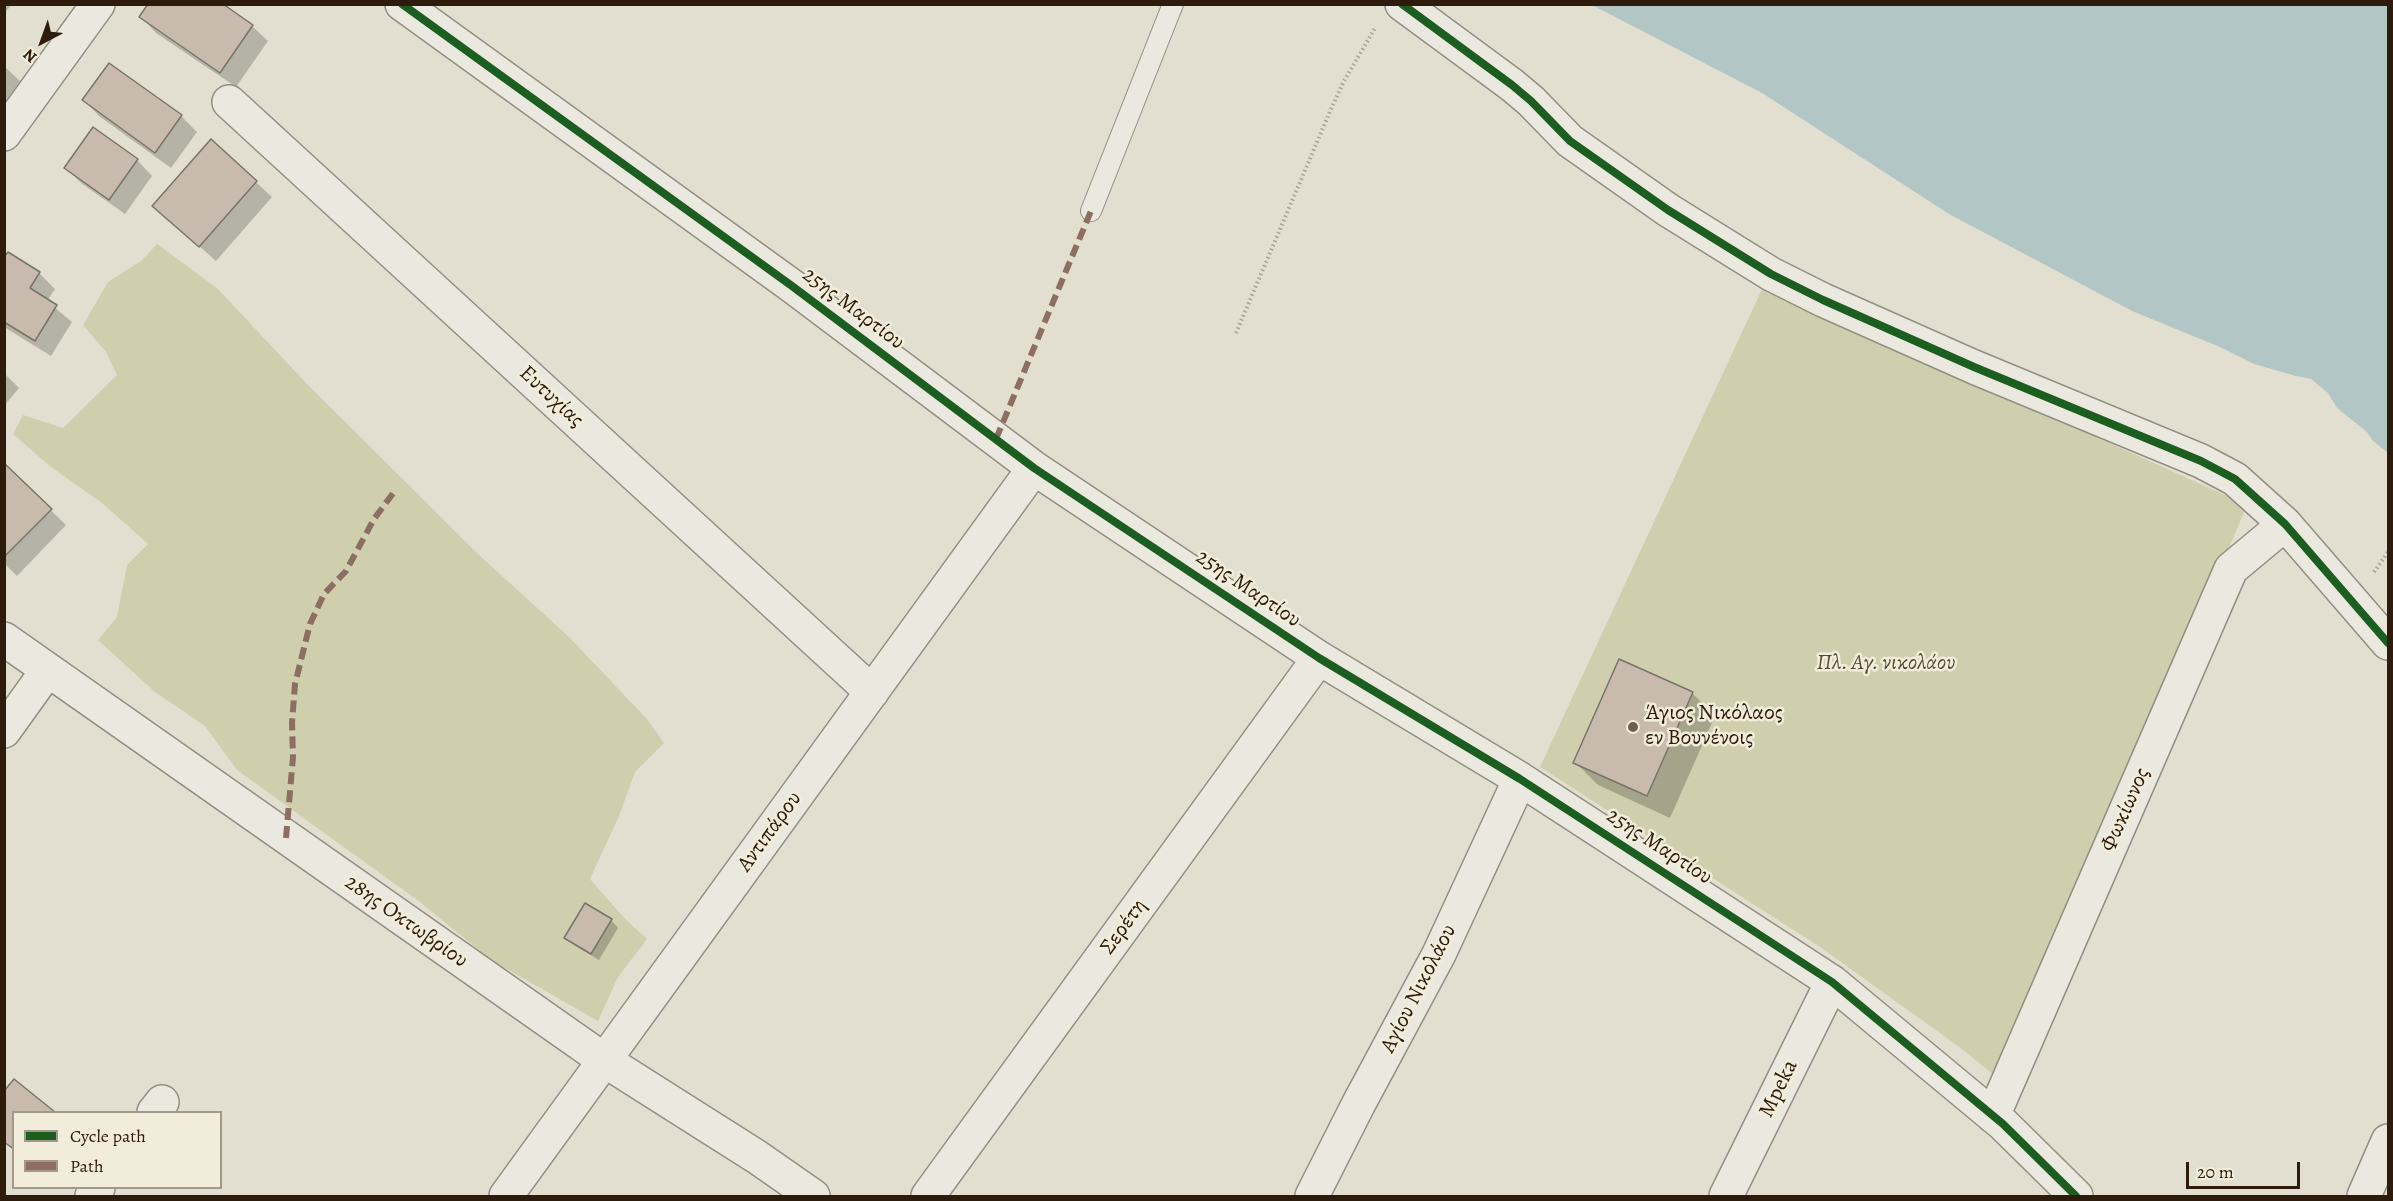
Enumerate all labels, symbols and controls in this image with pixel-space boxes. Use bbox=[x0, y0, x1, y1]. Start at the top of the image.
north arrow bbox=[12, 12, 72, 72]
text: N bbox=[19, 43, 42, 68]
street label: 25ης Μαρτίου bbox=[797, 262, 909, 356]
street label: Ευτυχίας bbox=[513, 360, 589, 434]
street label: 25ης Μαρτίου bbox=[1190, 544, 1306, 634]
park label: Πλ. Αγ. νικολάου bbox=[1817, 651, 1955, 677]
place label: Άγιος Νικόλαος εν Βουνένοις bbox=[1645, 701, 1783, 752]
marker: Άγιος Νικόλαος εν Βουνένοις bbox=[1626, 720, 1640, 734]
street label: Φωκίωνος bbox=[2096, 764, 2156, 856]
street label: Αντιπάρου bbox=[732, 787, 808, 877]
street label: 25ης Μαρτίου bbox=[1601, 803, 1717, 891]
street label: 28ης Οκτωβρίου bbox=[339, 870, 473, 974]
street label: Σερέτη bbox=[1095, 894, 1153, 960]
street label: Αγίου Νικολάου bbox=[1375, 920, 1463, 1058]
street label: Mpeka bbox=[1754, 1056, 1804, 1122]
legend bbox=[12, 1111, 222, 1189]
text: Cycle path bbox=[70, 1124, 146, 1148]
scale bar bbox=[2189, 1150, 2303, 1188]
text: Path bbox=[70, 1154, 104, 1178]
text: 20 m bbox=[2197, 1160, 2234, 1184]

